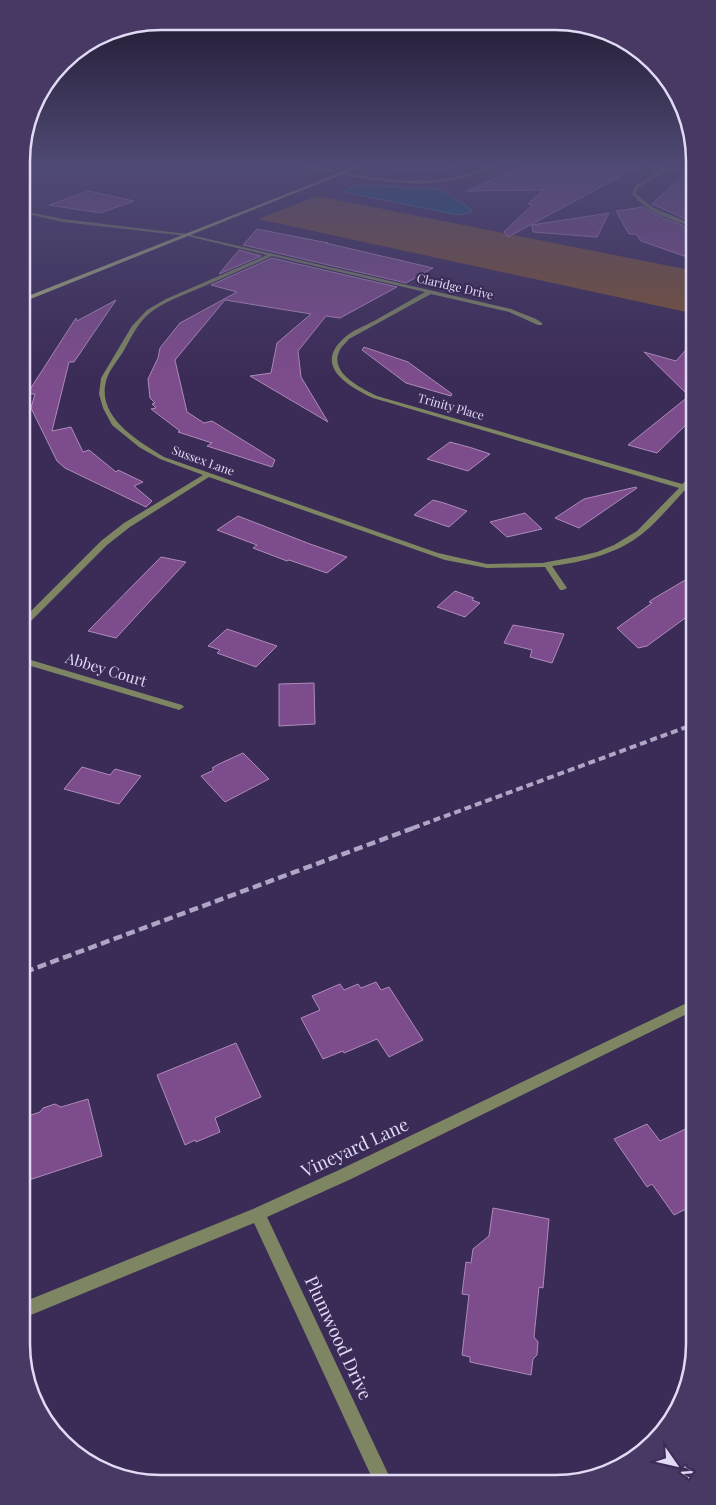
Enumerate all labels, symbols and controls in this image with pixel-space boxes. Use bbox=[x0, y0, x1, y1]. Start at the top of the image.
street label: Claridge Drive bbox=[415, 269, 495, 303]
street label: Trinity Place bbox=[416, 389, 486, 423]
street label: Sussex Lane bbox=[170, 441, 237, 479]
street label: Abbey Court bbox=[62, 647, 150, 691]
street label: Vineyard Lane bbox=[296, 1112, 412, 1183]
street label: Plumwood Drive bbox=[300, 1272, 378, 1403]
north arrow bbox=[651, 1440, 701, 1490]
text: N bbox=[676, 1463, 698, 1482]

